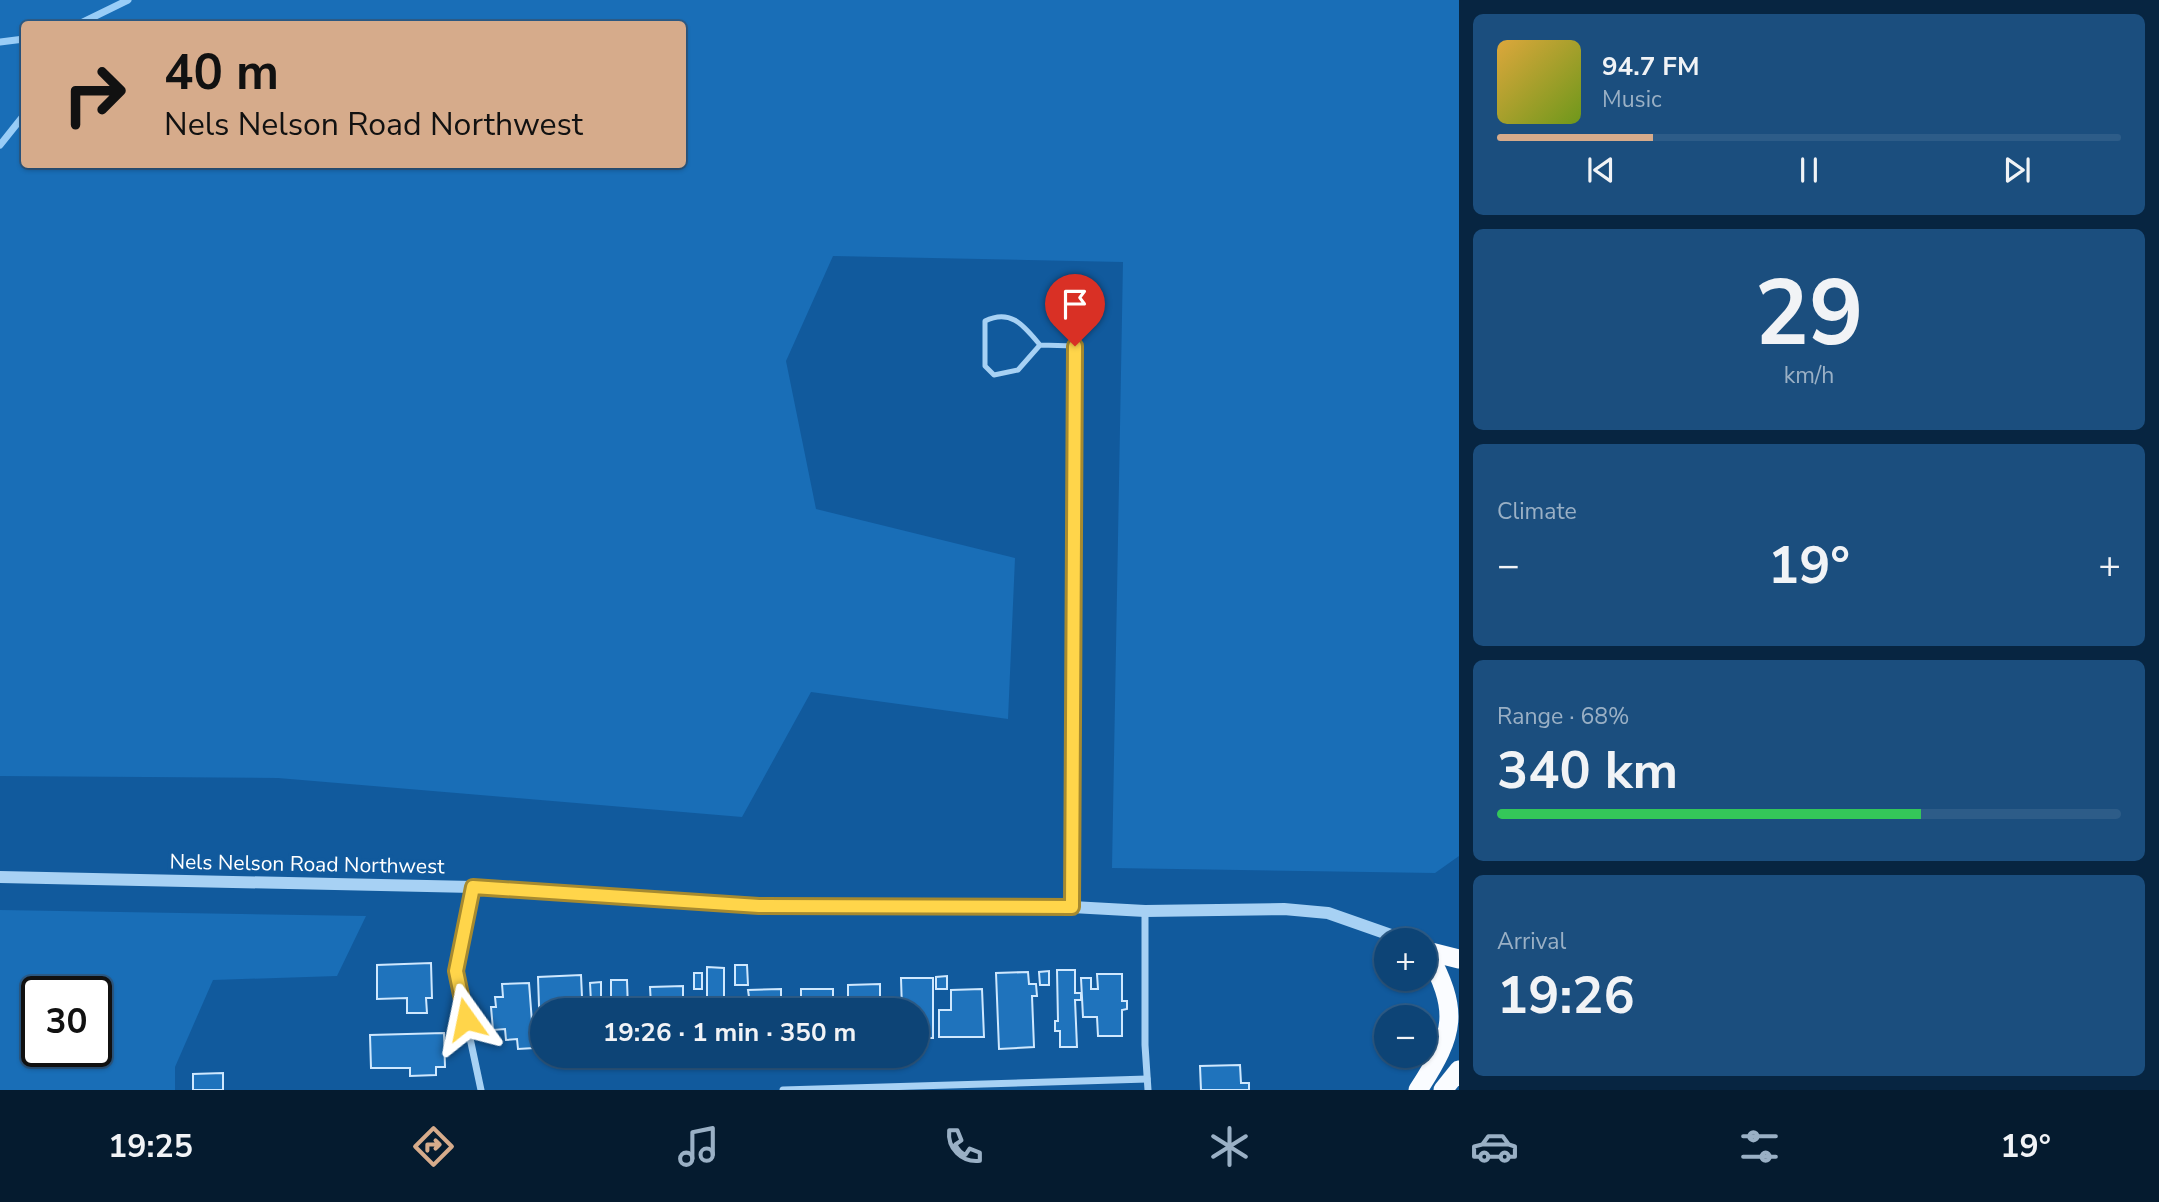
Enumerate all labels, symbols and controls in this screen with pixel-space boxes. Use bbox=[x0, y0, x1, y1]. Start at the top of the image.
text: 40 m bbox=[164, 39, 279, 106]
icon: right bbox=[49, 49, 140, 140]
text: 94.7 FM bbox=[1602, 49, 1699, 84]
text: Music bbox=[1602, 84, 1662, 115]
text: Nels Nelson Road Northwest bbox=[164, 103, 583, 146]
icon: previous bbox=[1582, 151, 1620, 189]
icon: pause bbox=[1790, 151, 1828, 189]
icon: next bbox=[1998, 151, 2036, 189]
text: 29 bbox=[1754, 252, 1864, 376]
pin bbox=[1045, 274, 1105, 346]
icon: arrive bbox=[1056, 285, 1094, 323]
text: km/h bbox=[1784, 360, 1834, 391]
text: Climate bbox=[1497, 496, 1577, 527]
text: 19° bbox=[1768, 530, 1850, 601]
text: − bbox=[1497, 540, 1520, 591]
text: + bbox=[2098, 540, 2121, 591]
text: Range · 68% bbox=[1497, 701, 1629, 732]
text: 340 km bbox=[1497, 735, 1678, 806]
street label: Nels Nelson Road Northwest bbox=[169, 848, 445, 880]
text: Arrival bbox=[1497, 926, 1566, 957]
map controls bbox=[1374, 928, 1437, 1068]
button: + bbox=[1374, 928, 1437, 991]
text: 19:26 bbox=[1497, 960, 1635, 1031]
speed limit sign: 30 bbox=[21, 976, 112, 1067]
position arrow bbox=[429, 982, 503, 1056]
button: − bbox=[1374, 1005, 1437, 1068]
text: 19:26 · 1 min · 350 m bbox=[603, 1015, 856, 1050]
icon: directions bbox=[409, 1122, 458, 1171]
icon: music bbox=[674, 1122, 723, 1171]
icon: phone bbox=[939, 1122, 988, 1171]
icon: climate bbox=[1205, 1122, 1254, 1171]
icon: car bbox=[1470, 1122, 1519, 1171]
icon: filters bbox=[1735, 1122, 1784, 1171]
text: 19:25 bbox=[108, 1125, 193, 1168]
text: 19° bbox=[2000, 1125, 2051, 1168]

